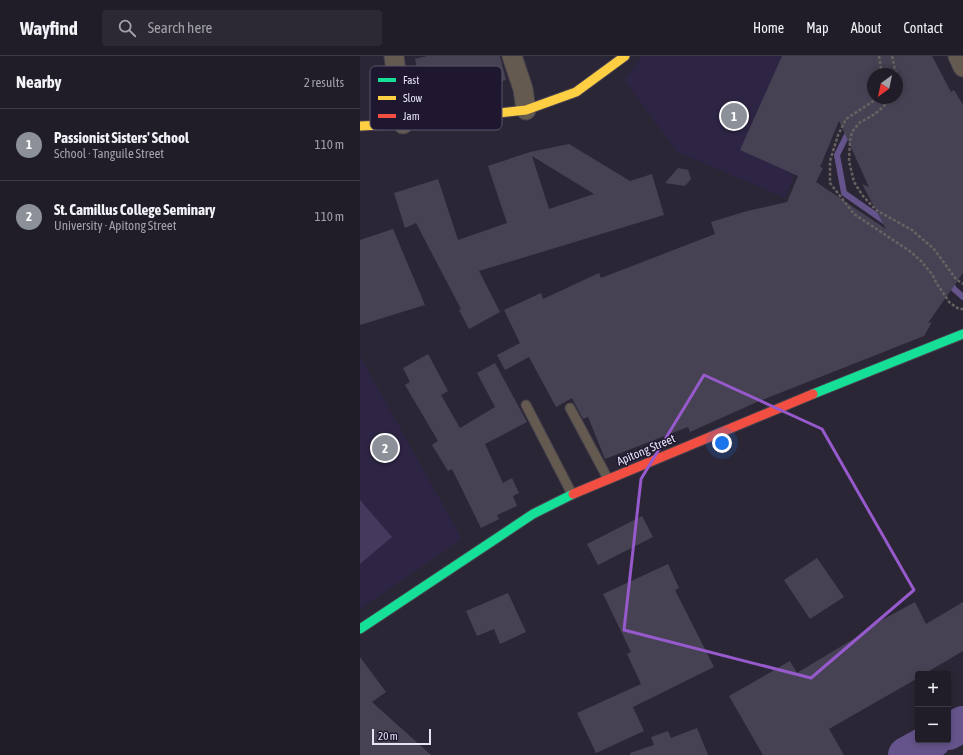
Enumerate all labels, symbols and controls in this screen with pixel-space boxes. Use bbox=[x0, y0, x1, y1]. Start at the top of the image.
search box bbox=[102, 10, 382, 46]
text: Wayfind bbox=[20, 17, 78, 39]
icon: search bbox=[116, 17, 138, 39]
text: Search here bbox=[148, 19, 212, 36]
text: Home bbox=[753, 20, 784, 36]
text: Map bbox=[806, 20, 829, 36]
text: About bbox=[851, 20, 882, 36]
text: Contact bbox=[904, 20, 943, 36]
legend bbox=[370, 66, 502, 130]
north arrow bbox=[867, 68, 903, 104]
text: Nearby bbox=[16, 72, 62, 92]
text: Fast bbox=[403, 74, 419, 86]
text: 2 results bbox=[304, 75, 344, 90]
text: Slow bbox=[403, 92, 422, 104]
pin: 1 bbox=[721, 101, 747, 131]
text: Jam bbox=[403, 110, 420, 122]
text: Passionist Sisters' School bbox=[54, 129, 189, 146]
text: 1 bbox=[26, 137, 32, 152]
text: 110 m bbox=[315, 137, 344, 152]
text: School · Tanguile Street bbox=[54, 146, 164, 161]
text: St. Camillus College Seminary bbox=[54, 201, 216, 218]
text: 2 bbox=[26, 209, 32, 224]
text: 110 m bbox=[315, 209, 344, 224]
text: University · Apitong Street bbox=[54, 218, 176, 233]
street label: Apitong Street bbox=[615, 431, 678, 469]
pin: 2 bbox=[372, 433, 398, 463]
your location bbox=[712, 433, 732, 453]
map controls bbox=[915, 671, 951, 743]
button: + bbox=[915, 671, 951, 707]
button: − bbox=[915, 707, 951, 743]
scale bar bbox=[372, 727, 431, 746]
text: 20 m bbox=[378, 730, 398, 742]

